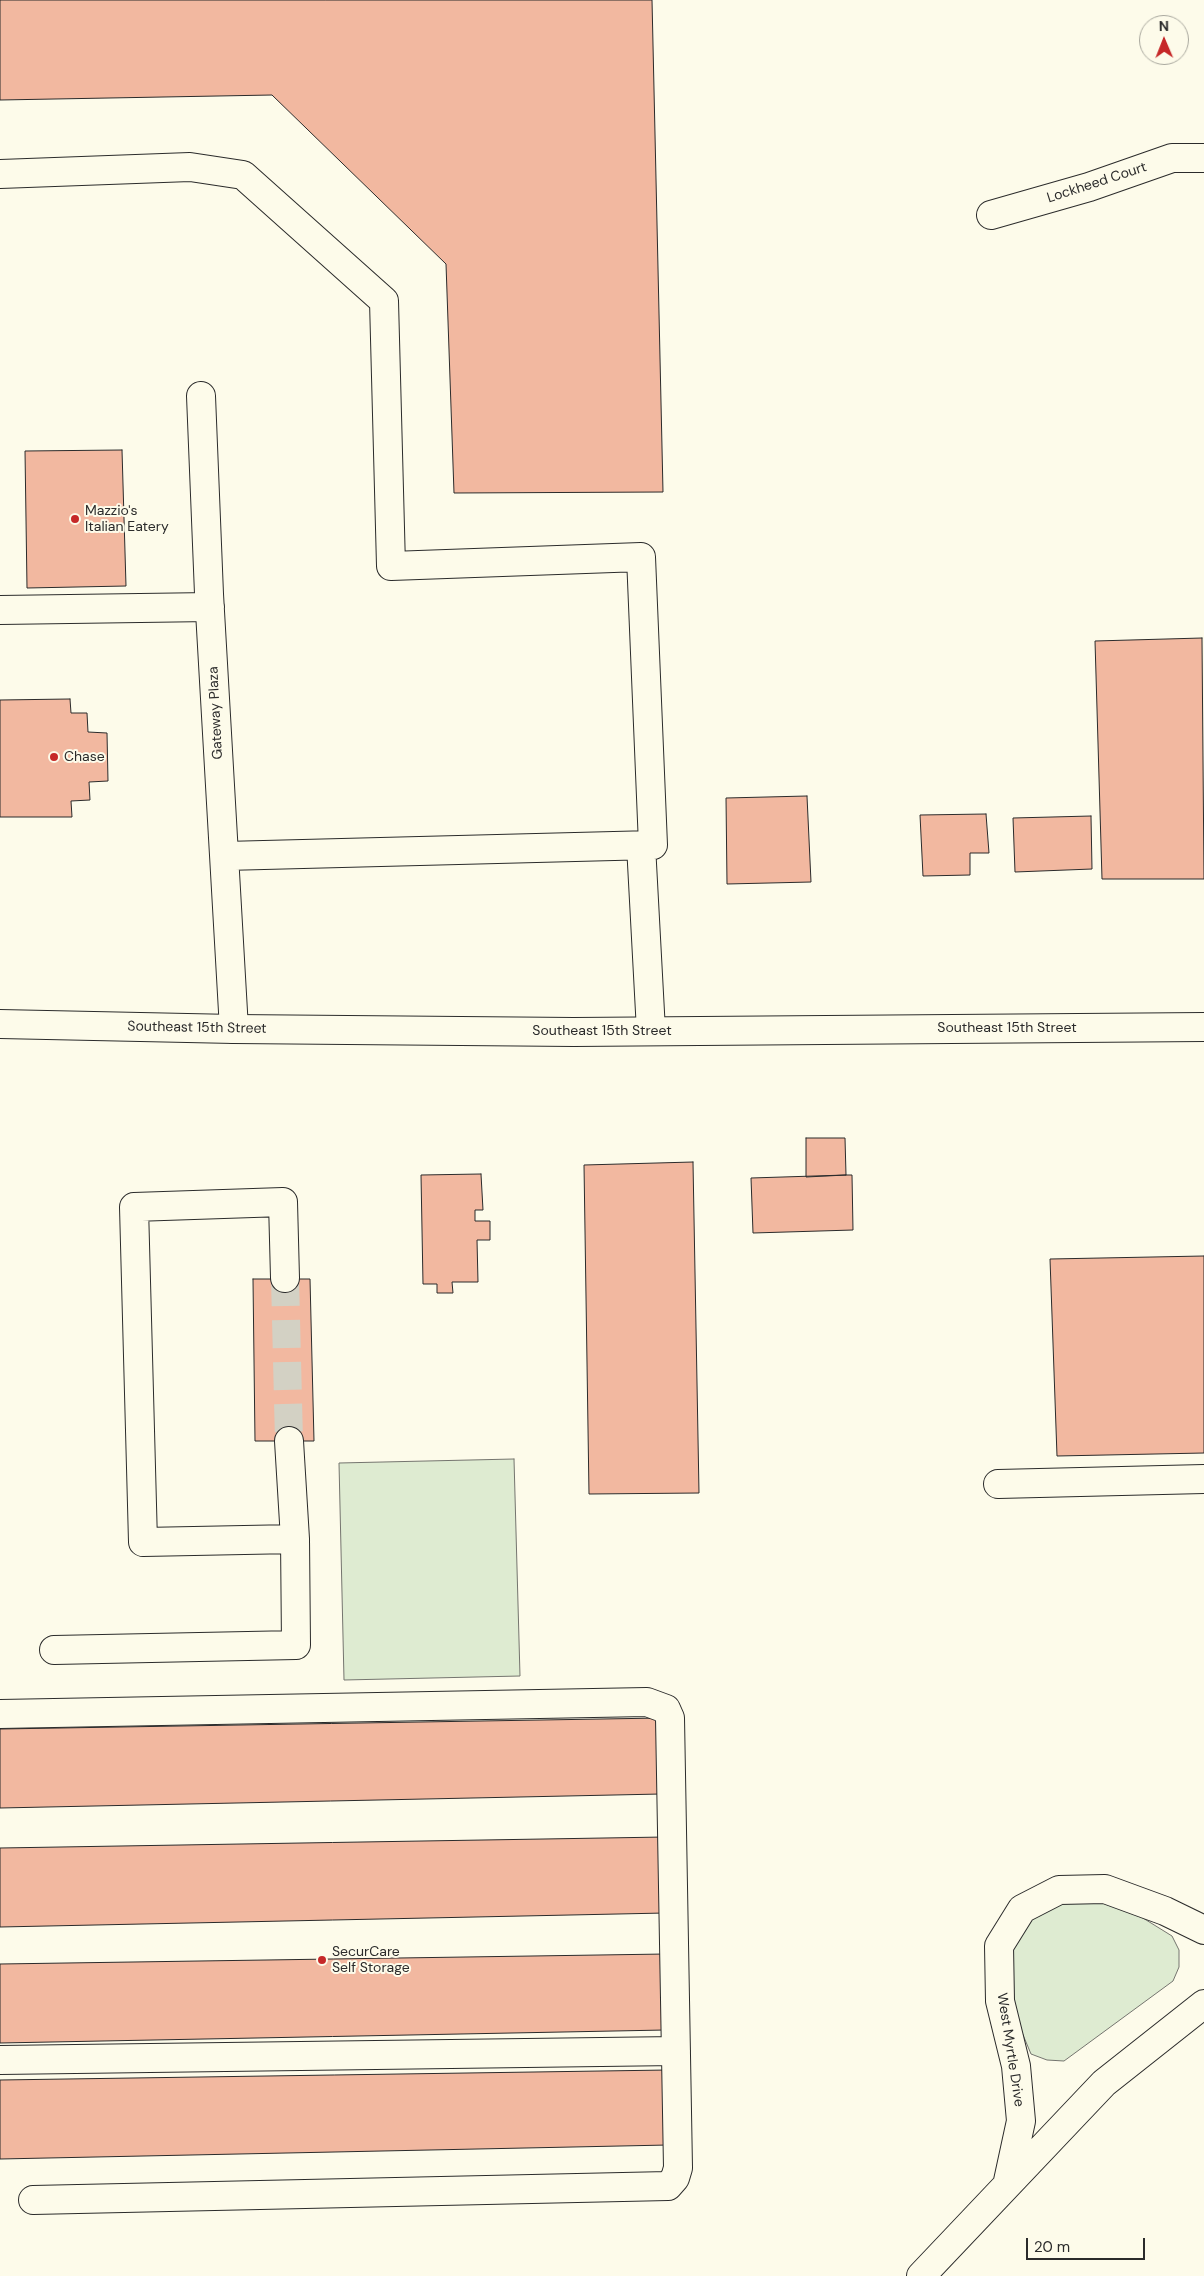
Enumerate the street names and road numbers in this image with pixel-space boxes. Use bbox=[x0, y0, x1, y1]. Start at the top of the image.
street label: Lockheed Court bbox=[1045, 159, 1149, 207]
street label: Gateway Plaza bbox=[205, 666, 227, 760]
street label: Southeast 15th Street bbox=[127, 1018, 267, 1038]
street label: Southeast 15th Street bbox=[937, 1020, 1077, 1036]
street label: Southeast 15th Street bbox=[532, 1023, 672, 1039]
street label: West Myrtle Drive bbox=[993, 1992, 1027, 2108]

